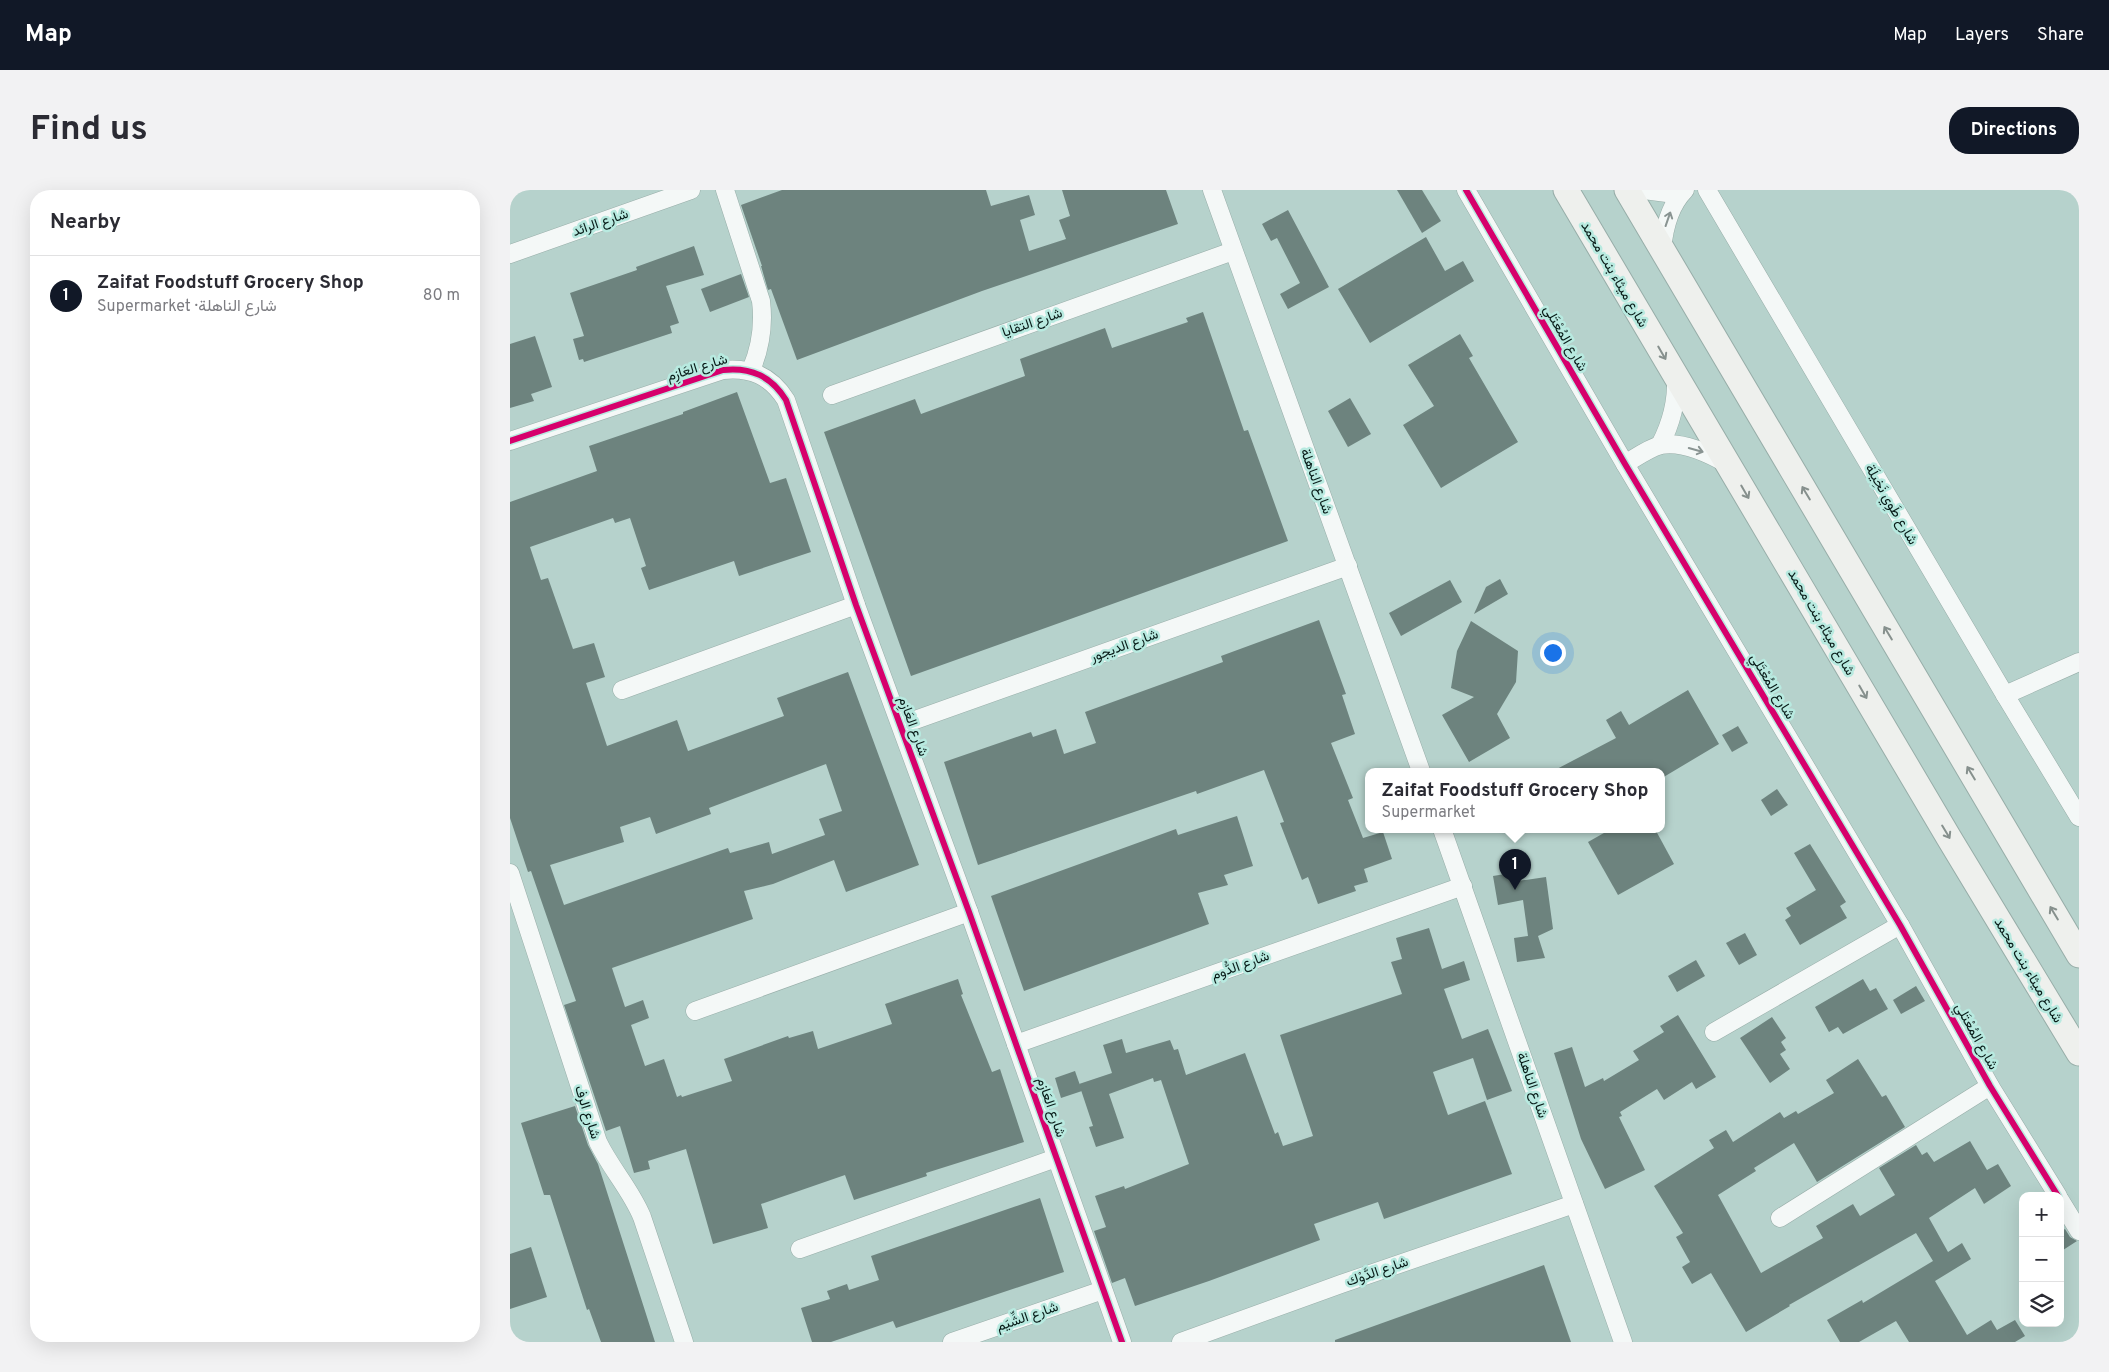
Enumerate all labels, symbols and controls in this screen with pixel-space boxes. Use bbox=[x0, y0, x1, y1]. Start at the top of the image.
text: Map bbox=[25, 20, 72, 50]
text: Map bbox=[1893, 24, 1927, 47]
text: Layers bbox=[1955, 24, 2009, 47]
text: Share bbox=[2037, 24, 2084, 47]
button: Directions bbox=[1949, 107, 2079, 154]
text: Find us bbox=[30, 108, 148, 152]
street label: شارع الرائد bbox=[570, 206, 631, 242]
text: Nearby bbox=[50, 209, 121, 236]
one-way arrow bbox=[1664, 212, 1673, 227]
street label: شارع ميثاء بنت محمد bbox=[1576, 219, 1651, 331]
text: Zaifat Foodstuff Grocery Shop bbox=[97, 271, 364, 295]
text: 1 bbox=[63, 286, 69, 306]
text: 80 m bbox=[423, 286, 460, 306]
text: Supermarket · شارع الناهلة bbox=[97, 297, 277, 317]
street label: شارع المُعْتَلي bbox=[1537, 303, 1590, 376]
street label: شارع التقايا bbox=[1000, 305, 1065, 343]
one-way arrow bbox=[1657, 345, 1667, 359]
street label: شارع العَازِم bbox=[665, 351, 730, 387]
street label: شارع الناهلة bbox=[1295, 446, 1335, 517]
one-way arrow bbox=[1688, 446, 1704, 456]
street label: شارع طَوِي نَخِيلَة bbox=[1859, 461, 1921, 549]
one-way arrow bbox=[1741, 485, 1751, 499]
one-way arrow bbox=[1800, 487, 1810, 501]
street label: شارع ميثاء بنت محمد bbox=[1783, 567, 1858, 679]
street label: شارع الديجور bbox=[1087, 626, 1161, 668]
one-way arrow bbox=[1883, 627, 1893, 641]
your location bbox=[1540, 640, 1566, 666]
street label: شارع المُعْتَلي bbox=[1744, 651, 1798, 724]
one-way arrow bbox=[1859, 685, 1869, 699]
street label: شارع العَازِم bbox=[893, 694, 931, 759]
one-way arrow bbox=[1965, 767, 1975, 781]
popup bbox=[1365, 768, 1665, 833]
text: Zaifat Foodstuff Grocery Shop bbox=[1382, 779, 1648, 803]
text: Supermarket bbox=[1382, 803, 1475, 823]
one-way arrow bbox=[1941, 825, 1951, 839]
pin: 1 bbox=[1499, 849, 1531, 890]
one-way arrow bbox=[2048, 906, 2058, 920]
street label: شارع ميثاء بنت محمد bbox=[1989, 915, 2066, 1027]
street label: شارع الدُّوم bbox=[1209, 947, 1272, 986]
street label: شارع المُعْتَلي bbox=[1949, 1000, 2001, 1074]
street label: شارع الناهلة bbox=[1511, 1050, 1551, 1121]
street label: شارع العَازِم bbox=[1031, 1075, 1069, 1140]
street label: شارع الرف bbox=[569, 1084, 603, 1142]
map controls bbox=[2019, 1192, 2064, 1327]
button: + bbox=[2019, 1192, 2064, 1237]
button: − bbox=[2019, 1237, 2064, 1282]
street label: شارع الدَّوْك bbox=[1344, 1253, 1411, 1292]
button: layers bbox=[2019, 1282, 2064, 1327]
street label: شارع الشِّيَم bbox=[994, 1297, 1061, 1337]

